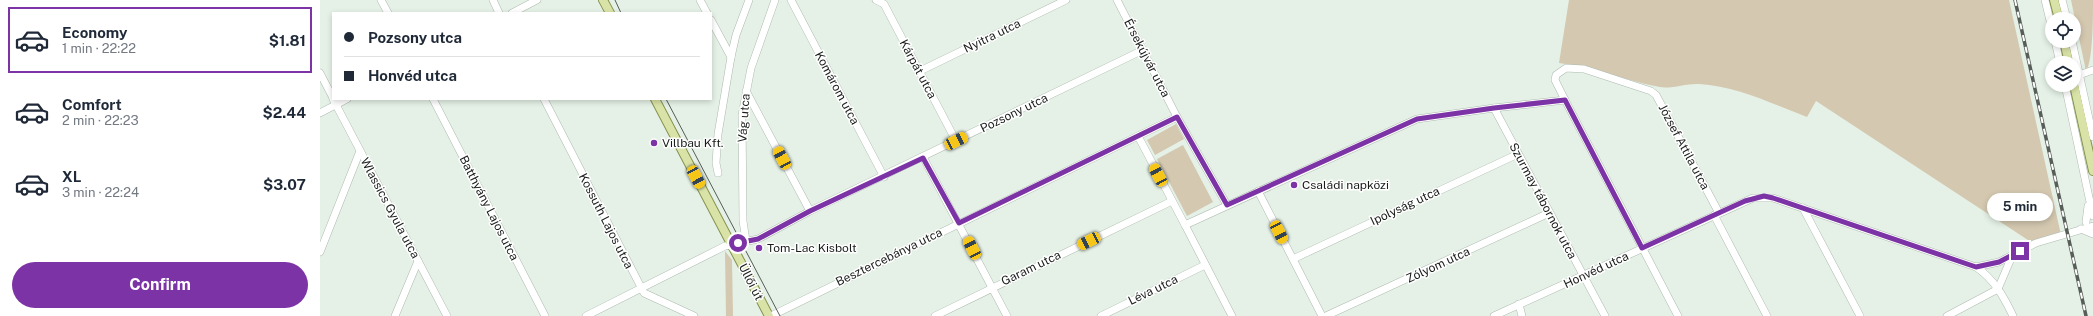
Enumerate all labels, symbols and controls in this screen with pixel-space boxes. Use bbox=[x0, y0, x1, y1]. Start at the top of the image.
map controls bbox=[2045, 12, 2081, 92]
button: locate bbox=[2045, 12, 2081, 48]
street label: Nyitra utca bbox=[961, 16, 1023, 56]
street label: Érsekújvár utca bbox=[1121, 16, 1173, 100]
icon: car bbox=[14, 22, 50, 58]
text: Economy bbox=[62, 24, 127, 41]
text: Pozsony utca bbox=[368, 29, 462, 46]
text: $1.81 bbox=[269, 32, 306, 49]
street label: Kárpát utca bbox=[897, 37, 939, 101]
text: 1 min · 22:22 bbox=[62, 41, 136, 56]
street label: Komárom utca bbox=[812, 49, 862, 127]
button: layers bbox=[2045, 56, 2081, 92]
text: Honvéd utca bbox=[368, 67, 457, 84]
street label: Pozsony utca bbox=[978, 91, 1050, 135]
street label: Vág utca bbox=[735, 93, 753, 143]
icon: car bbox=[14, 94, 50, 130]
text: Comfort bbox=[62, 96, 122, 113]
street label: József Attila utca bbox=[1656, 102, 1712, 192]
text: $2.44 bbox=[263, 104, 306, 121]
text: 2 min · 22:23 bbox=[62, 113, 139, 128]
car bbox=[943, 130, 969, 152]
place label: Villbau Kft. bbox=[662, 136, 724, 150]
marker: Villbau Kft. bbox=[649, 138, 659, 148]
street label: Szurmay tábornok utca bbox=[1506, 141, 1580, 261]
car bbox=[771, 145, 793, 171]
street label: Batthyány Lajos utca bbox=[457, 153, 521, 263]
street label: Wlassics Gyula utca bbox=[358, 155, 422, 261]
car bbox=[1147, 162, 1169, 188]
car bbox=[685, 164, 707, 190]
icon: car bbox=[14, 166, 50, 202]
text: XL bbox=[62, 168, 81, 185]
street label: Kossuth Lajos utca bbox=[576, 171, 636, 271]
text: $3.07 bbox=[263, 176, 306, 193]
place label: Családi napközi bbox=[1302, 178, 1389, 192]
marker: Családi napközi bbox=[1289, 180, 1299, 190]
street label: Ipolyság utca bbox=[1368, 184, 1442, 228]
text: 3 min · 22:24 bbox=[62, 185, 139, 200]
callout: 5 min bbox=[1987, 193, 2053, 221]
text: 5 min bbox=[2003, 199, 2037, 214]
car bbox=[1268, 219, 1290, 245]
street label: Besztercebánya utca bbox=[833, 225, 945, 289]
car bbox=[1076, 230, 1102, 252]
route start bbox=[729, 234, 747, 252]
car bbox=[961, 235, 983, 261]
place label: Tom-Lac Kisbolt bbox=[767, 241, 857, 255]
route end bbox=[2011, 242, 2029, 260]
marker: Tom-Lac Kisbolt bbox=[754, 243, 764, 253]
street label: Zólyom utca bbox=[1404, 244, 1472, 286]
street label: Garam utca bbox=[999, 248, 1063, 288]
street label: Honvéd utca bbox=[1561, 249, 1631, 291]
street label: Üllői út bbox=[736, 261, 766, 303]
button: Confirm bbox=[12, 262, 308, 308]
street label: Léva utca bbox=[1126, 272, 1180, 308]

